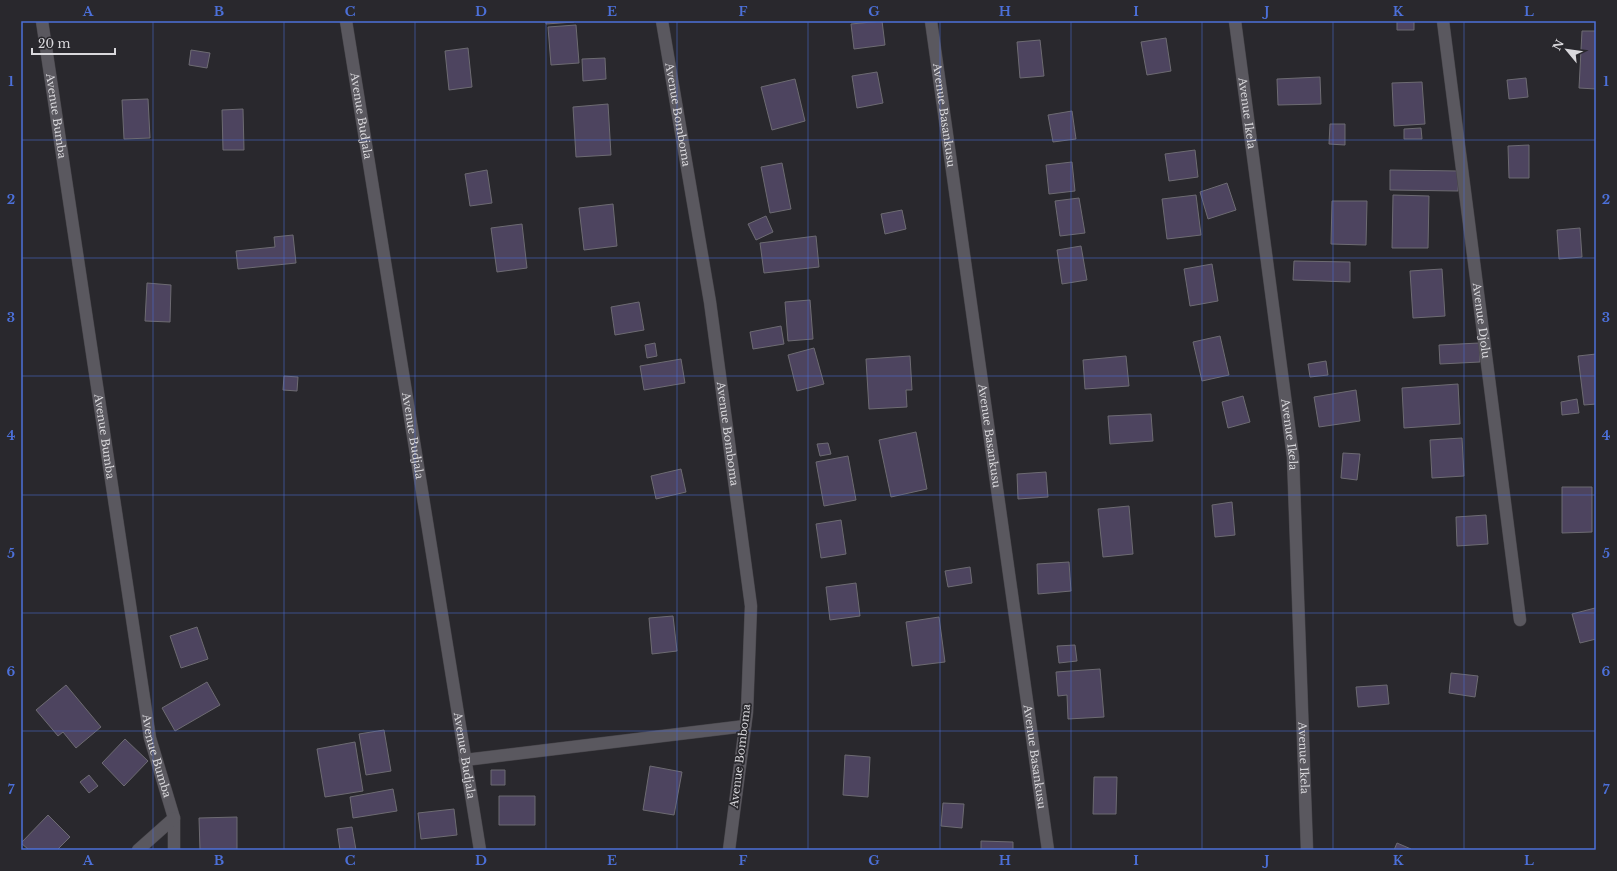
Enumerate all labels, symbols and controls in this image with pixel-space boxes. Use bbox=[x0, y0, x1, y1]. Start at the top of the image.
text: A bbox=[82, 3, 94, 20]
text: B bbox=[214, 3, 224, 20]
text: C bbox=[345, 3, 356, 20]
text: D bbox=[475, 3, 487, 20]
text: E bbox=[607, 3, 617, 20]
text: F bbox=[739, 3, 748, 20]
text: G bbox=[868, 3, 880, 20]
text: H bbox=[999, 3, 1011, 20]
text: I bbox=[1133, 3, 1139, 20]
text: J bbox=[1261, 3, 1270, 20]
text: K bbox=[1393, 3, 1404, 20]
text: L bbox=[1524, 3, 1534, 20]
scale bar bbox=[32, 30, 115, 56]
north arrow bbox=[1547, 30, 1587, 70]
text: 20 m bbox=[38, 36, 70, 51]
text: N bbox=[1550, 37, 1567, 53]
street label: Avenue Bomboma bbox=[662, 61, 694, 168]
street label: Avenue Basankusu bbox=[930, 61, 959, 169]
street label: Avenue Budjala bbox=[347, 70, 375, 161]
street label: Avenue Bumba bbox=[43, 71, 70, 160]
text: 1 bbox=[8, 73, 14, 90]
text: 1 bbox=[1603, 73, 1609, 90]
street label: Avenue Ikela bbox=[1235, 76, 1259, 151]
text: 2 bbox=[7, 191, 15, 208]
text: 2 bbox=[1602, 191, 1610, 208]
street label: Avenue Djolu bbox=[1470, 281, 1493, 360]
text: 3 bbox=[7, 309, 15, 326]
text: 3 bbox=[1602, 309, 1610, 326]
street label: Avenue Bomboma bbox=[714, 380, 742, 488]
street label: Avenue Basankusu bbox=[975, 382, 1004, 489]
street label: Avenue Budjala bbox=[399, 390, 427, 481]
street label: Avenue Bumba bbox=[91, 392, 118, 481]
street label: Avenue Ikela bbox=[1278, 397, 1300, 471]
text: 4 bbox=[7, 427, 16, 444]
text: 4 bbox=[1602, 427, 1611, 444]
text: 5 bbox=[7, 545, 15, 562]
text: 5 bbox=[1602, 545, 1610, 562]
text: 6 bbox=[7, 663, 16, 680]
text: 6 bbox=[1602, 663, 1611, 680]
street label: Avenue Bomboma bbox=[727, 702, 753, 810]
street label: Avenue Basankusu bbox=[1020, 703, 1049, 810]
street label: Avenue Budjala bbox=[451, 710, 479, 801]
street label: Avenue Bumba bbox=[139, 712, 175, 800]
street label: Avenue Ikela bbox=[1295, 721, 1312, 795]
text: 7 bbox=[8, 781, 15, 798]
text: 7 bbox=[1603, 781, 1610, 798]
text: A bbox=[82, 852, 94, 869]
text: B bbox=[214, 852, 224, 869]
text: C bbox=[345, 852, 356, 869]
text: D bbox=[475, 852, 487, 869]
text: E bbox=[607, 852, 617, 869]
text: F bbox=[739, 852, 748, 869]
text: G bbox=[868, 852, 880, 869]
text: H bbox=[999, 852, 1011, 869]
text: I bbox=[1133, 852, 1139, 869]
text: J bbox=[1261, 852, 1270, 869]
text: K bbox=[1393, 852, 1404, 869]
text: L bbox=[1524, 852, 1534, 869]

